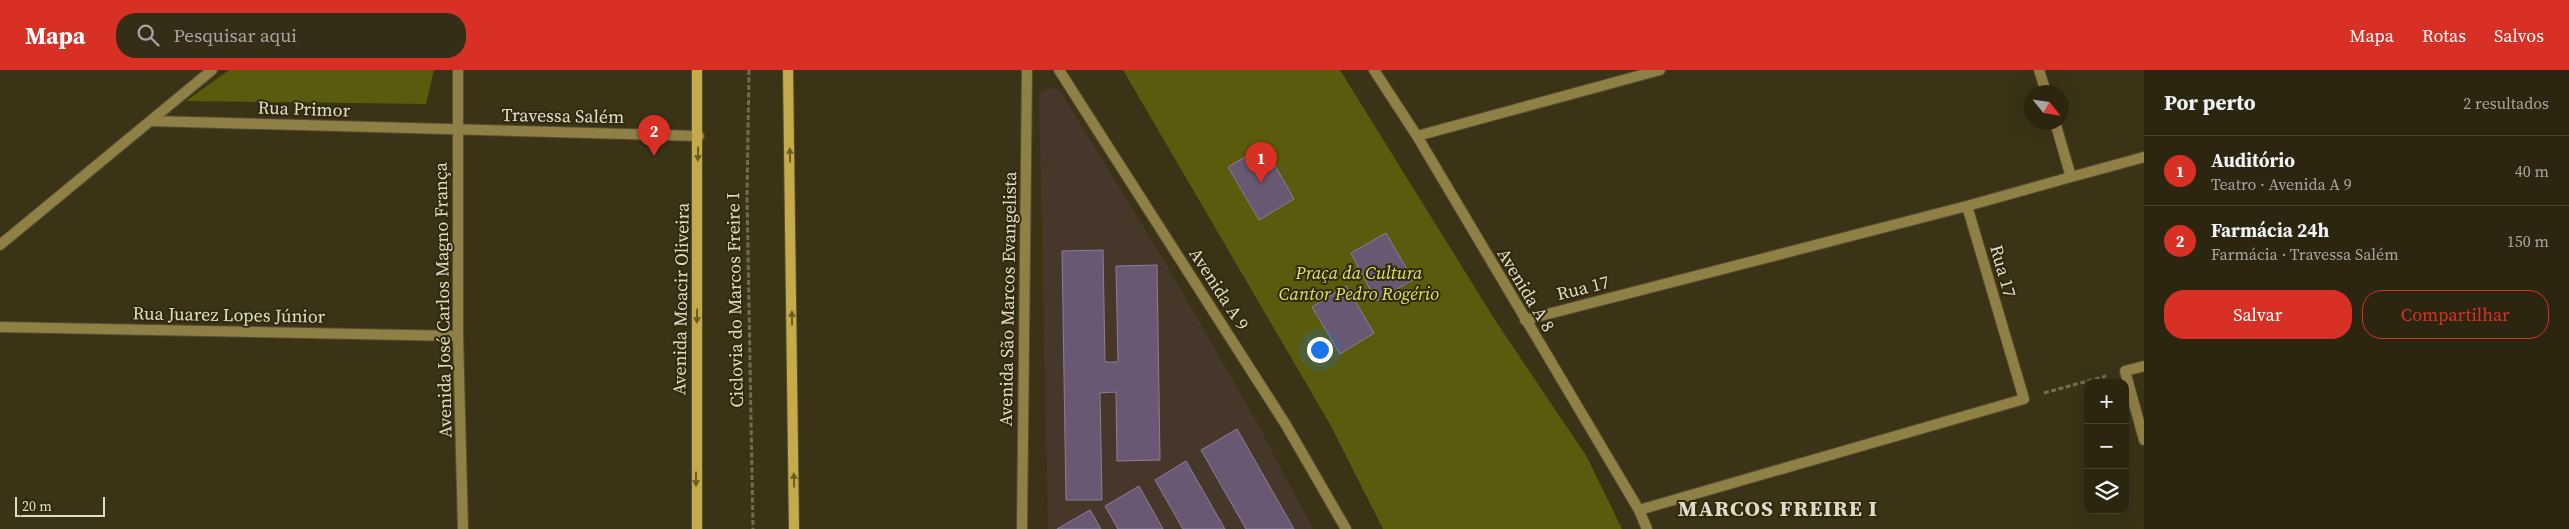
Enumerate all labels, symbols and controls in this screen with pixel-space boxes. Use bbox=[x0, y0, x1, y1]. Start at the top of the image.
search box bbox=[116, 13, 466, 58]
text: Mapa bbox=[25, 19, 86, 52]
icon: search bbox=[134, 21, 162, 49]
text: Pesquisar aqui bbox=[174, 22, 297, 48]
text: Mapa bbox=[2350, 23, 2394, 48]
text: Rotas bbox=[2422, 23, 2466, 48]
text: Salvos bbox=[2494, 23, 2544, 48]
north arrow bbox=[2024, 85, 2069, 130]
text: Por perto bbox=[2164, 88, 2256, 117]
text: 2 resultados bbox=[2463, 92, 2549, 114]
street label: Rua Primor bbox=[257, 94, 351, 123]
street label: Travessa Salém bbox=[502, 102, 625, 129]
pin: 2 bbox=[638, 115, 670, 156]
pin: 1 bbox=[1245, 142, 1277, 183]
one-way arrow bbox=[694, 146, 702, 162]
one-way arrow bbox=[785, 147, 793, 163]
text: Auditório bbox=[2211, 147, 2295, 173]
text: 1 bbox=[2176, 160, 2184, 182]
text: 40 m bbox=[2515, 160, 2549, 182]
street label: Avenida José Carlos Magno França bbox=[428, 161, 457, 438]
street label: Avenida São Marcos Evangelista bbox=[993, 171, 1022, 427]
text: Teatro · Avenida A 9 bbox=[2211, 173, 2352, 195]
street label: Ciclovia do Marcos Freire I bbox=[720, 192, 749, 408]
street label: Avenida Moacir Oliveira bbox=[666, 202, 695, 395]
text: Farmácia 24h bbox=[2211, 217, 2329, 243]
text: 2 bbox=[2176, 230, 2184, 252]
text: 150 m bbox=[2507, 230, 2549, 252]
street label: Rua 17 bbox=[1984, 242, 2023, 300]
street label: Avenida A 9 bbox=[1183, 243, 1255, 335]
street label: Avenida A 8 bbox=[1492, 243, 1561, 336]
text: Farmácia · Travessa Salém bbox=[2211, 243, 2399, 265]
park label: Praça da Cultura Cantor Pedro Rogério bbox=[1279, 260, 1439, 306]
street label: Rua 17 bbox=[1554, 269, 1612, 306]
button: Salvar bbox=[2164, 290, 2352, 339]
button: Compartilhar bbox=[2362, 290, 2549, 339]
street label: Rua Juarez Lopes Júnior bbox=[132, 300, 326, 329]
one-way arrow bbox=[693, 308, 701, 324]
one-way arrow bbox=[788, 310, 796, 326]
your location bbox=[1307, 337, 1333, 363]
map controls bbox=[2084, 379, 2129, 514]
button: + bbox=[2084, 379, 2129, 424]
button: − bbox=[2084, 424, 2129, 469]
button: layers bbox=[2084, 469, 2129, 514]
one-way arrow bbox=[692, 471, 700, 487]
one-way arrow bbox=[790, 472, 798, 488]
district label: MARCOS FREIRE I bbox=[1678, 493, 1878, 523]
scale bar bbox=[15, 494, 105, 517]
text: 20 m bbox=[22, 496, 52, 516]

